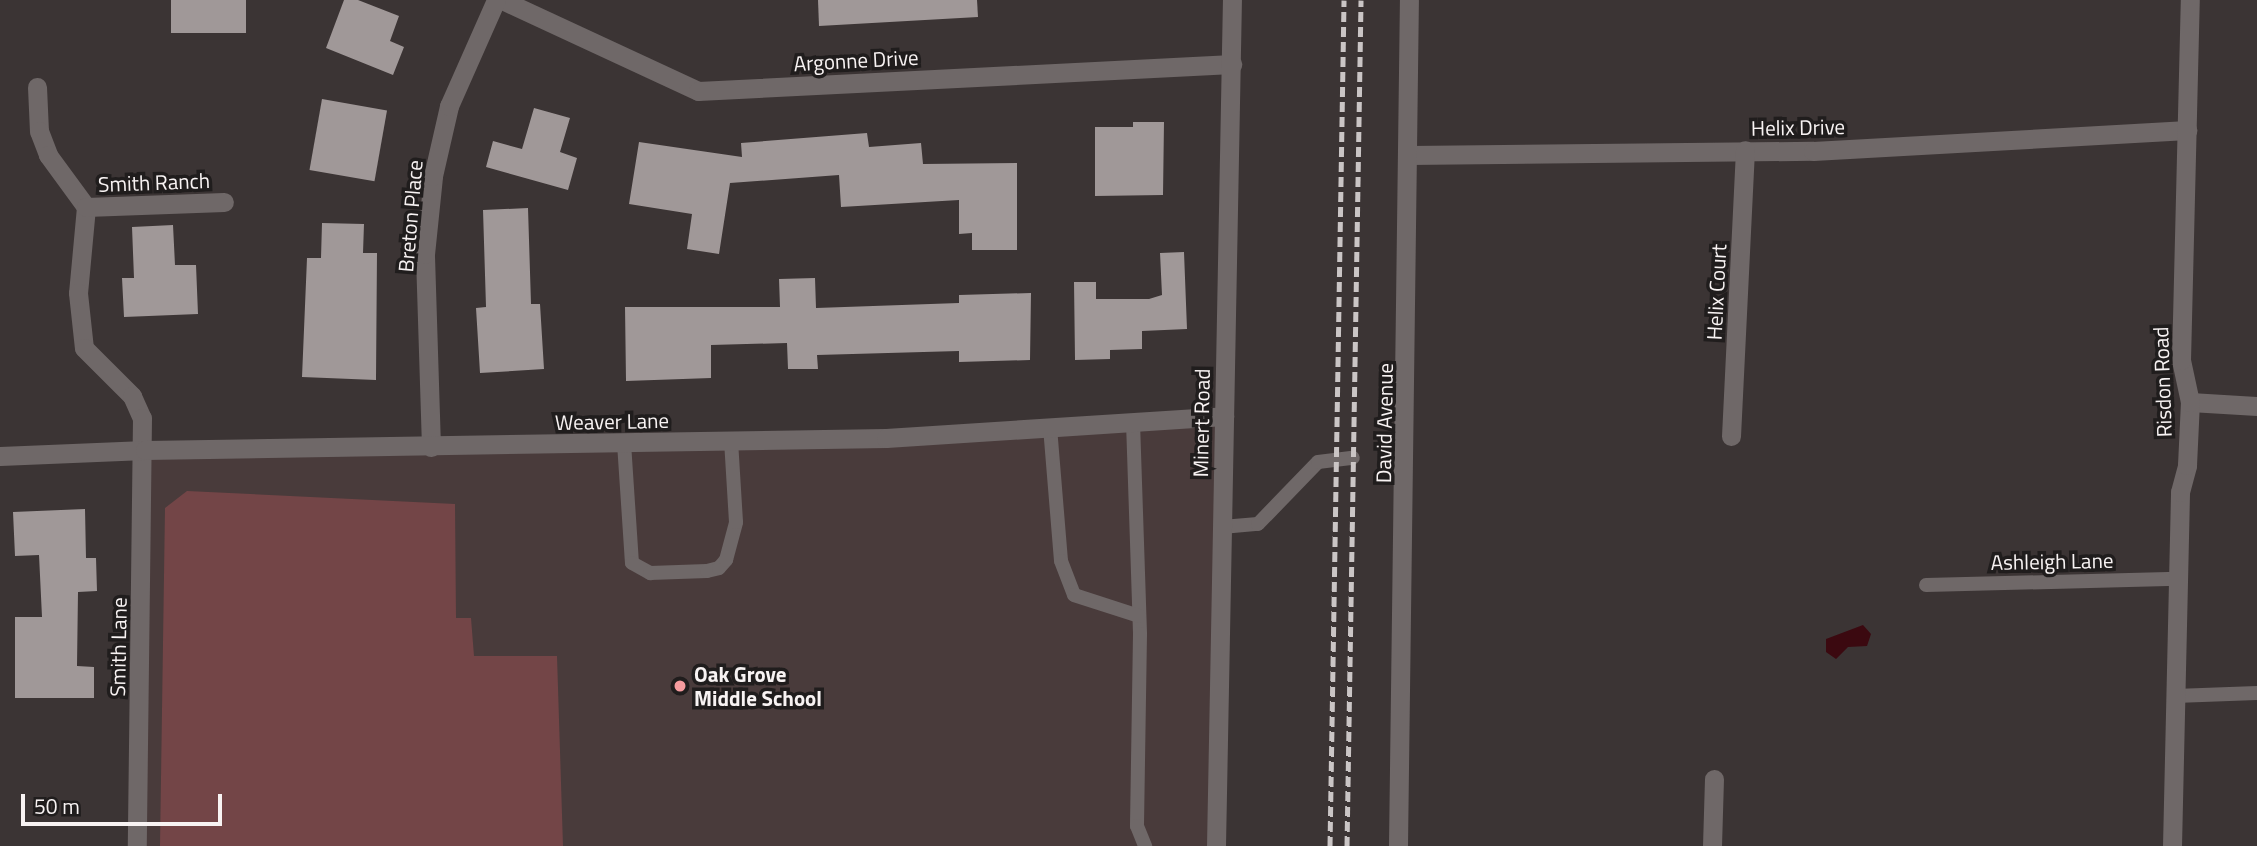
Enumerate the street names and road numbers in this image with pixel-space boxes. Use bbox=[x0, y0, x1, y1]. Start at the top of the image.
street label: Argonne Drive bbox=[793, 44, 919, 76]
street label: Helix Drive bbox=[1751, 114, 1845, 140]
street label: Breton Place bbox=[393, 159, 427, 273]
street label: Smith Ranch bbox=[98, 167, 210, 197]
street label: Helix Court bbox=[1701, 243, 1731, 341]
street label: Risdon Road bbox=[2147, 326, 2177, 438]
street label: David Avenue bbox=[1370, 363, 1398, 483]
street label: Minert Road bbox=[1187, 368, 1215, 478]
street label: Weaver Lane bbox=[555, 407, 669, 435]
street label: Ashleigh Lane bbox=[1990, 547, 2114, 575]
street label: Smith Lane bbox=[105, 597, 131, 697]

